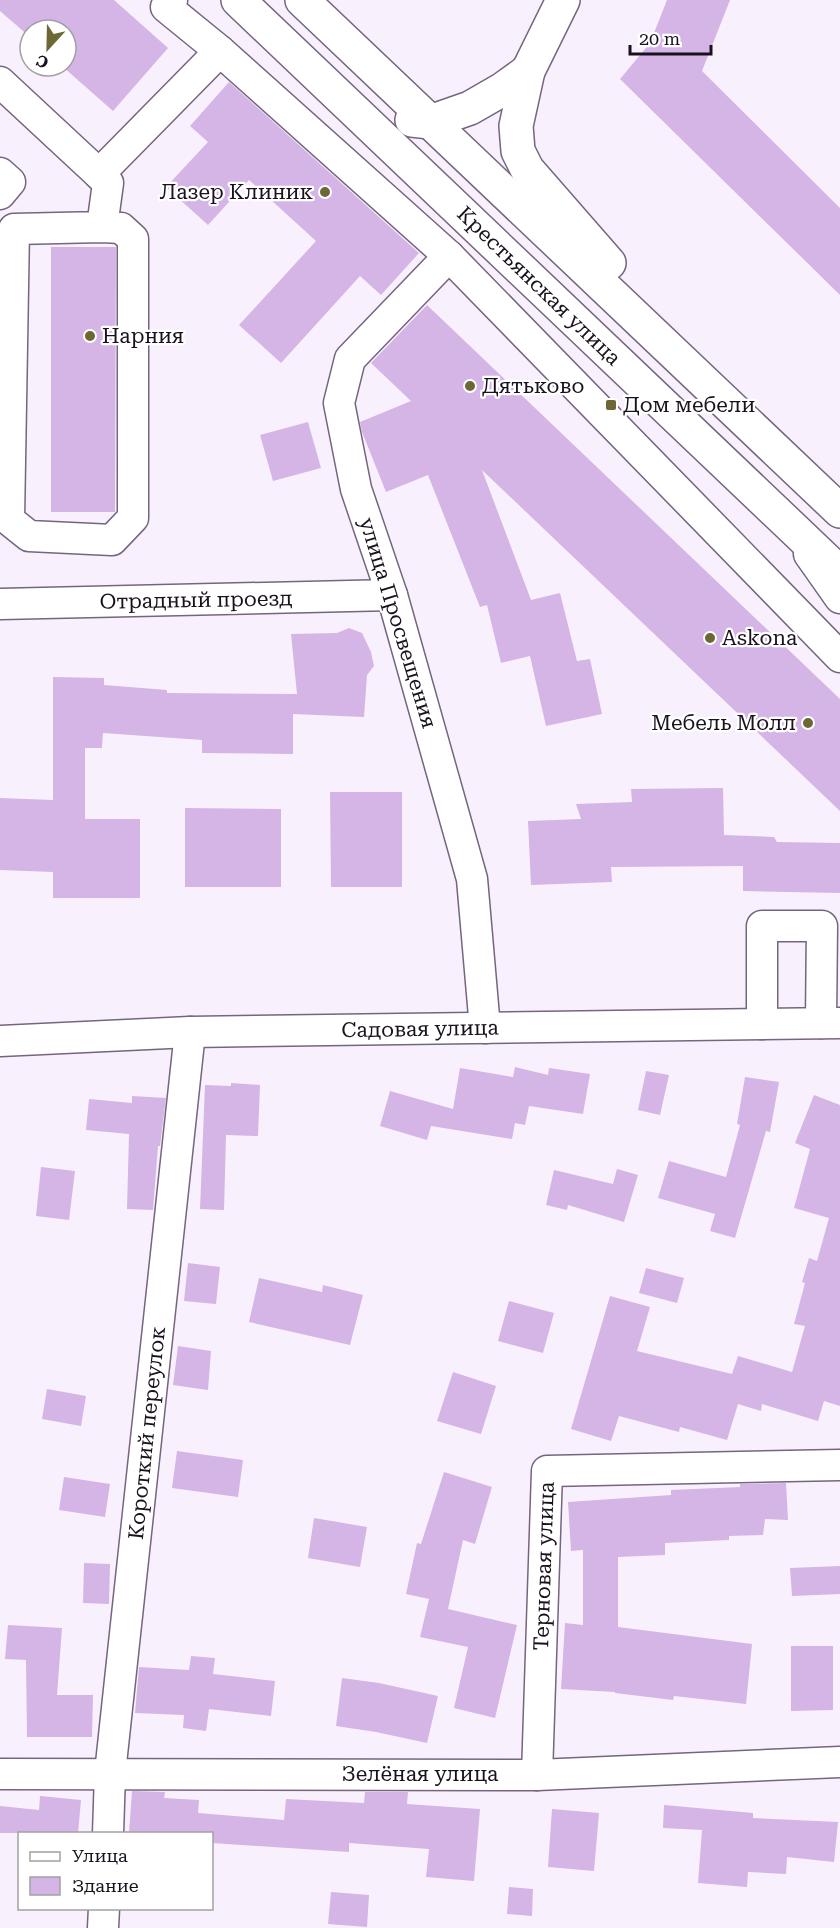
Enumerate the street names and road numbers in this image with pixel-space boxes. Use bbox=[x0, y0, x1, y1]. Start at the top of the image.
street label: Крестьянская улица bbox=[452, 202, 626, 371]
street label: улица Просвещения bbox=[355, 515, 441, 731]
street label: Отрадный проезд bbox=[99, 586, 293, 614]
street label: Садовая улица bbox=[341, 1016, 499, 1042]
street label: Короткий переулок bbox=[124, 1325, 170, 1541]
street label: Терновая улица bbox=[529, 1480, 559, 1651]
street label: Зелёная улица bbox=[342, 1762, 499, 1786]

